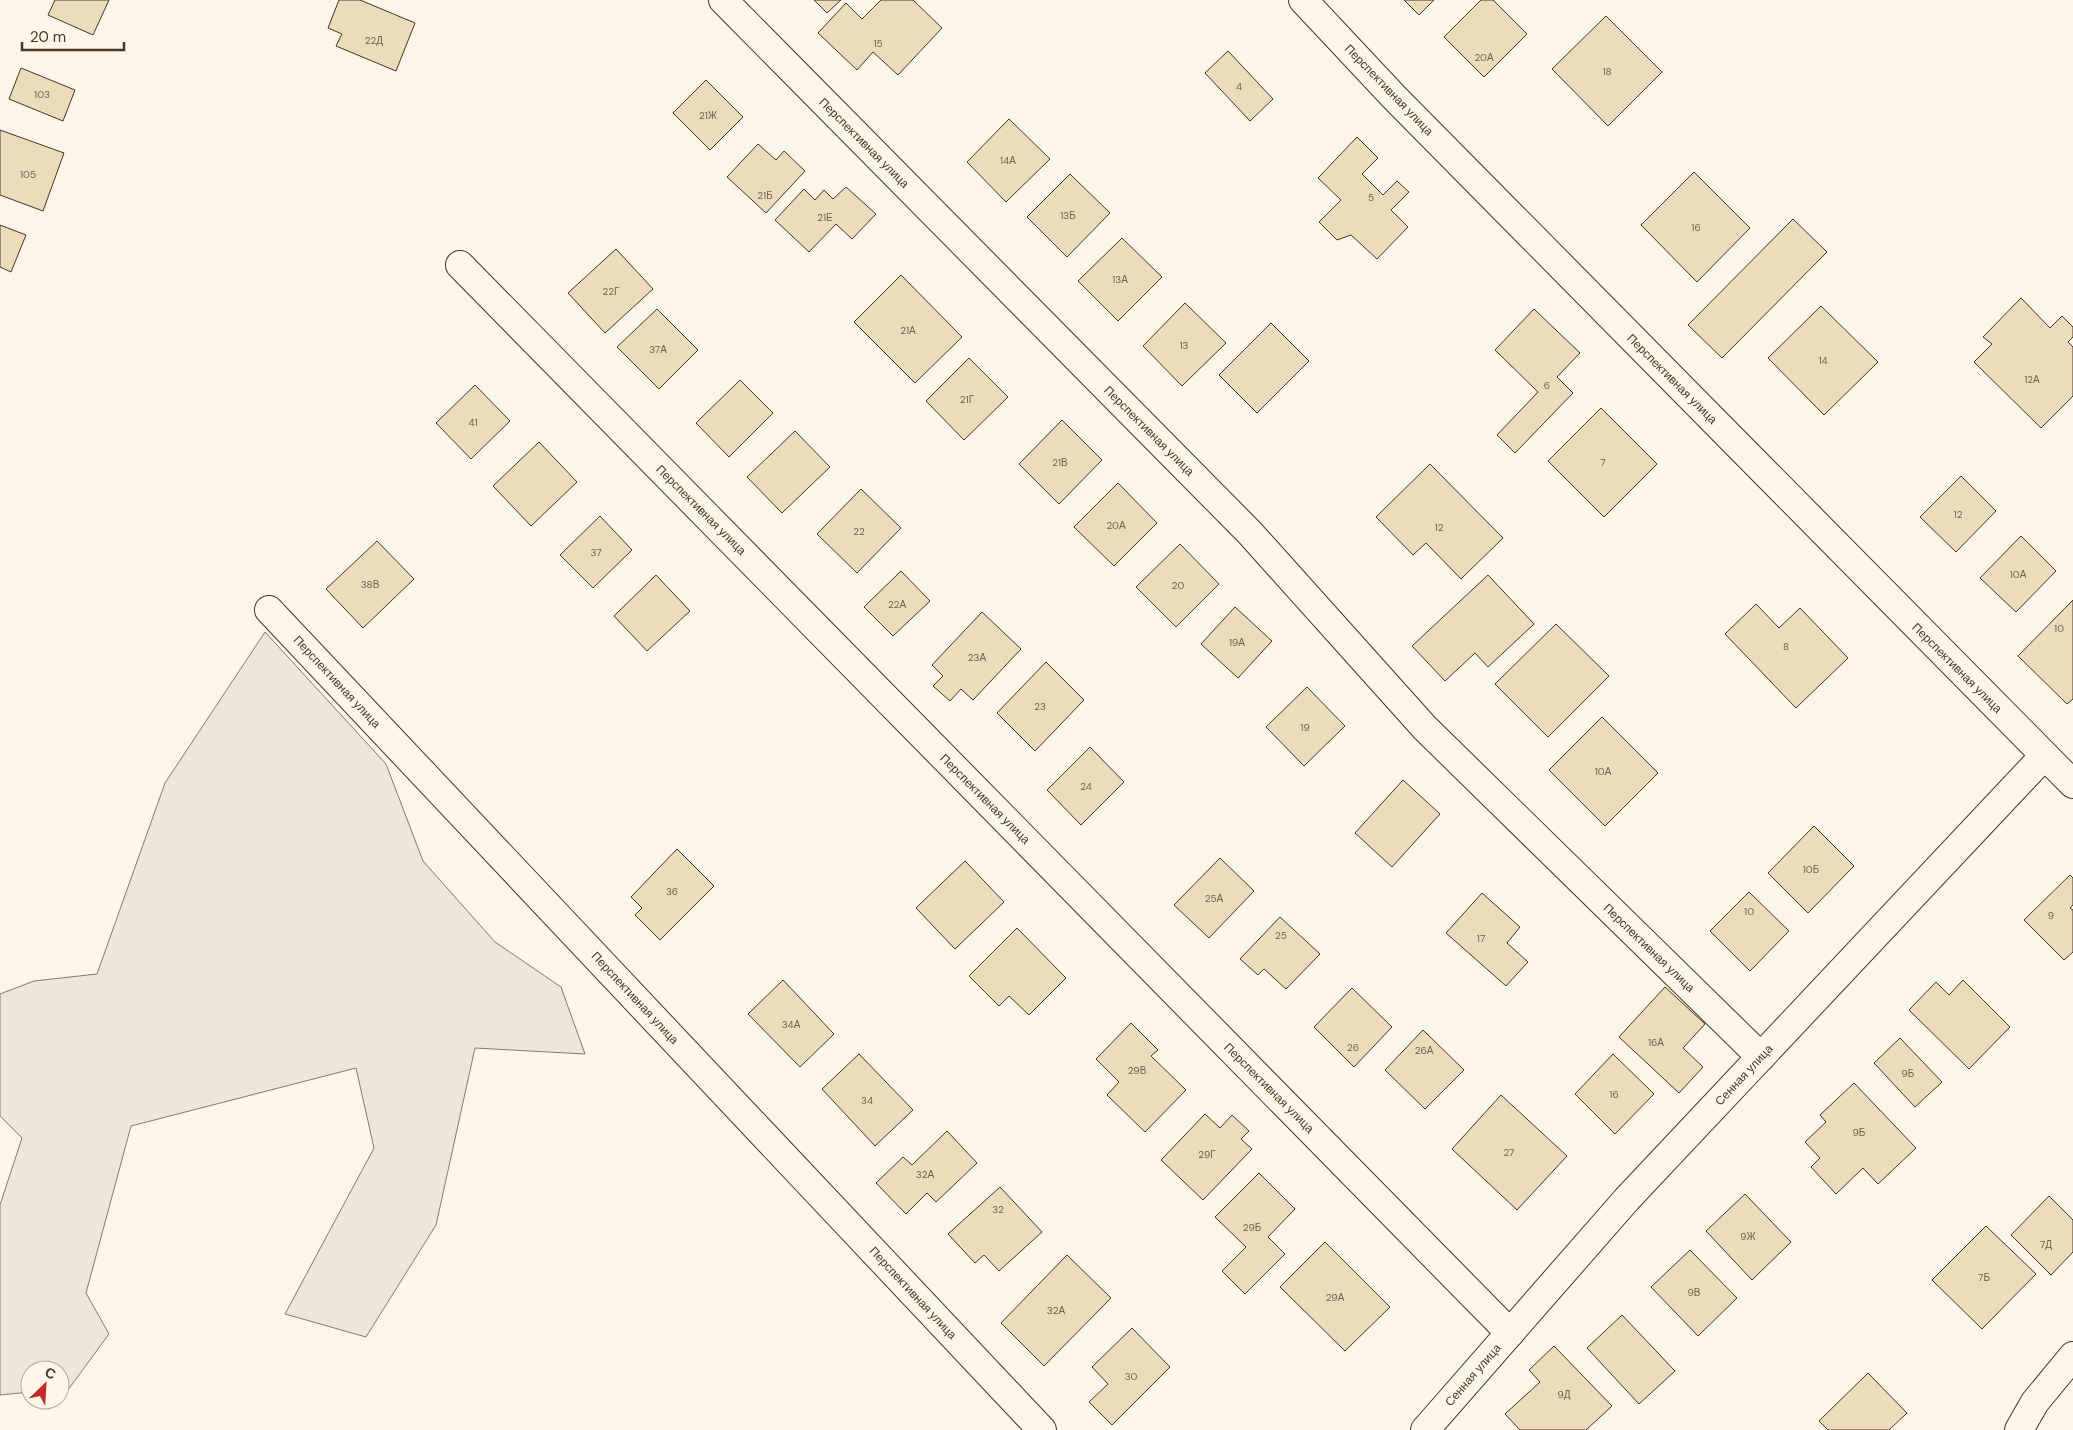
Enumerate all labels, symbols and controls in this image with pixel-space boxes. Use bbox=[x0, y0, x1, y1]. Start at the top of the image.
scale bar bbox=[22, 20, 125, 52]
text: 20 m bbox=[30, 27, 66, 47]
house number: 22Д bbox=[365, 34, 383, 47]
house number: 15 bbox=[873, 37, 883, 50]
street label: Перспективная улица bbox=[1341, 41, 1437, 139]
house number: 20А bbox=[1474, 51, 1494, 64]
house number: 18 bbox=[1602, 65, 1612, 78]
house number: 4 bbox=[1236, 80, 1242, 93]
house number: 103 bbox=[34, 88, 50, 101]
street label: Перспективная улица bbox=[816, 95, 913, 192]
house number: 21Ж bbox=[699, 109, 718, 122]
house number: 14А bbox=[1000, 154, 1016, 167]
house number: 105 bbox=[20, 168, 36, 181]
house number: 21Б bbox=[757, 189, 773, 202]
house number: 5 bbox=[1368, 191, 1374, 204]
house number: 13Б bbox=[1060, 209, 1076, 222]
house number: 21Е bbox=[817, 211, 833, 224]
house number: 16 bbox=[1691, 221, 1701, 234]
house number: 13А bbox=[1112, 273, 1128, 286]
house number: 22Г bbox=[603, 285, 620, 298]
house number: 21А bbox=[900, 324, 916, 337]
street label: Перспективная улица bbox=[1624, 331, 1721, 428]
house number: 13 bbox=[1179, 339, 1189, 352]
house number: 37А bbox=[649, 343, 667, 356]
house number: 14 bbox=[1818, 354, 1828, 367]
house number: 12А bbox=[2024, 373, 2040, 386]
house number: 6 bbox=[1544, 379, 1550, 392]
street label: Перспективная улица bbox=[1101, 383, 1198, 480]
house number: 21Г bbox=[960, 393, 975, 406]
house number: 41 bbox=[468, 416, 478, 429]
house number: 21В bbox=[1052, 456, 1068, 469]
house number: 7 bbox=[1600, 456, 1606, 469]
street label: Перспективная улица bbox=[653, 462, 750, 559]
house number: 12 bbox=[1954, 508, 1963, 521]
house number: 20А bbox=[1106, 519, 1126, 532]
house number: 12 bbox=[1435, 521, 1444, 534]
house number: 22 bbox=[853, 525, 865, 538]
house number: 37 bbox=[590, 546, 602, 559]
house number: 10А bbox=[2010, 568, 2027, 581]
house number: 38В bbox=[361, 578, 380, 591]
house number: 20 bbox=[1172, 579, 1184, 592]
house number: 22А bbox=[888, 598, 906, 611]
street label: Перспективная улица bbox=[1909, 620, 2006, 717]
house number: 10 bbox=[2054, 622, 2064, 635]
street label: Перспективная улица bbox=[290, 632, 384, 732]
house number: 19А bbox=[1229, 636, 1245, 649]
house number: 8 bbox=[1783, 640, 1789, 653]
house number: 23А bbox=[968, 651, 986, 664]
house number: 23 bbox=[1034, 700, 1046, 713]
house number: 19 bbox=[1300, 721, 1310, 734]
street label: Перспективная улица bbox=[937, 751, 1034, 848]
house number: 10А bbox=[1595, 765, 1612, 778]
house number: 24 bbox=[1080, 780, 1092, 793]
house number: 10Б bbox=[1803, 863, 1820, 876]
house number: 36 bbox=[666, 885, 678, 898]
house number: 25А bbox=[1205, 892, 1224, 905]
street label: Перспективная улица bbox=[1600, 900, 1698, 996]
house number: 10 bbox=[1744, 905, 1754, 918]
house number: 9 bbox=[2048, 909, 2054, 922]
house number: 25 bbox=[1275, 929, 1287, 942]
house number: 17 bbox=[1477, 932, 1485, 945]
street label: Перспективная улица bbox=[588, 948, 682, 1048]
house number: 34А bbox=[782, 1018, 801, 1031]
house number: 16А bbox=[1648, 1036, 1664, 1049]
street label: Перспективная улица bbox=[1221, 1040, 1318, 1137]
house number: 26 bbox=[1347, 1041, 1359, 1054]
street label: Сенная улица bbox=[1712, 1041, 1777, 1109]
house number: 26А bbox=[1415, 1044, 1434, 1057]
house number: 29В bbox=[1128, 1064, 1147, 1077]
house number: 9Б bbox=[1902, 1067, 1915, 1080]
house number: 16 bbox=[1609, 1088, 1619, 1101]
house number: 34 bbox=[861, 1094, 873, 1107]
house number: 9Б bbox=[1853, 1126, 1866, 1139]
house number: 27 bbox=[1504, 1146, 1514, 1159]
house number: 29Г bbox=[1198, 1148, 1216, 1161]
house number: 32А bbox=[916, 1168, 934, 1181]
house number: 32 bbox=[992, 1203, 1004, 1216]
house number: 29Б bbox=[1243, 1221, 1262, 1234]
house number: 9Ж bbox=[1740, 1230, 1757, 1243]
house number: 7Д bbox=[2040, 1238, 2052, 1251]
street label: Перспективная улица bbox=[866, 1243, 960, 1343]
house number: 7Б bbox=[1978, 1271, 1990, 1284]
house number: 9В bbox=[1688, 1286, 1701, 1299]
house number: 29А bbox=[1326, 1291, 1345, 1304]
house number: 32А bbox=[1047, 1304, 1065, 1317]
street label: Сенная улица bbox=[1441, 1340, 1505, 1410]
north arrow bbox=[20, 1360, 70, 1410]
text: С bbox=[42, 1363, 59, 1384]
house number: 30 bbox=[1125, 1370, 1138, 1383]
house number: 9Д bbox=[1557, 1388, 1571, 1401]

